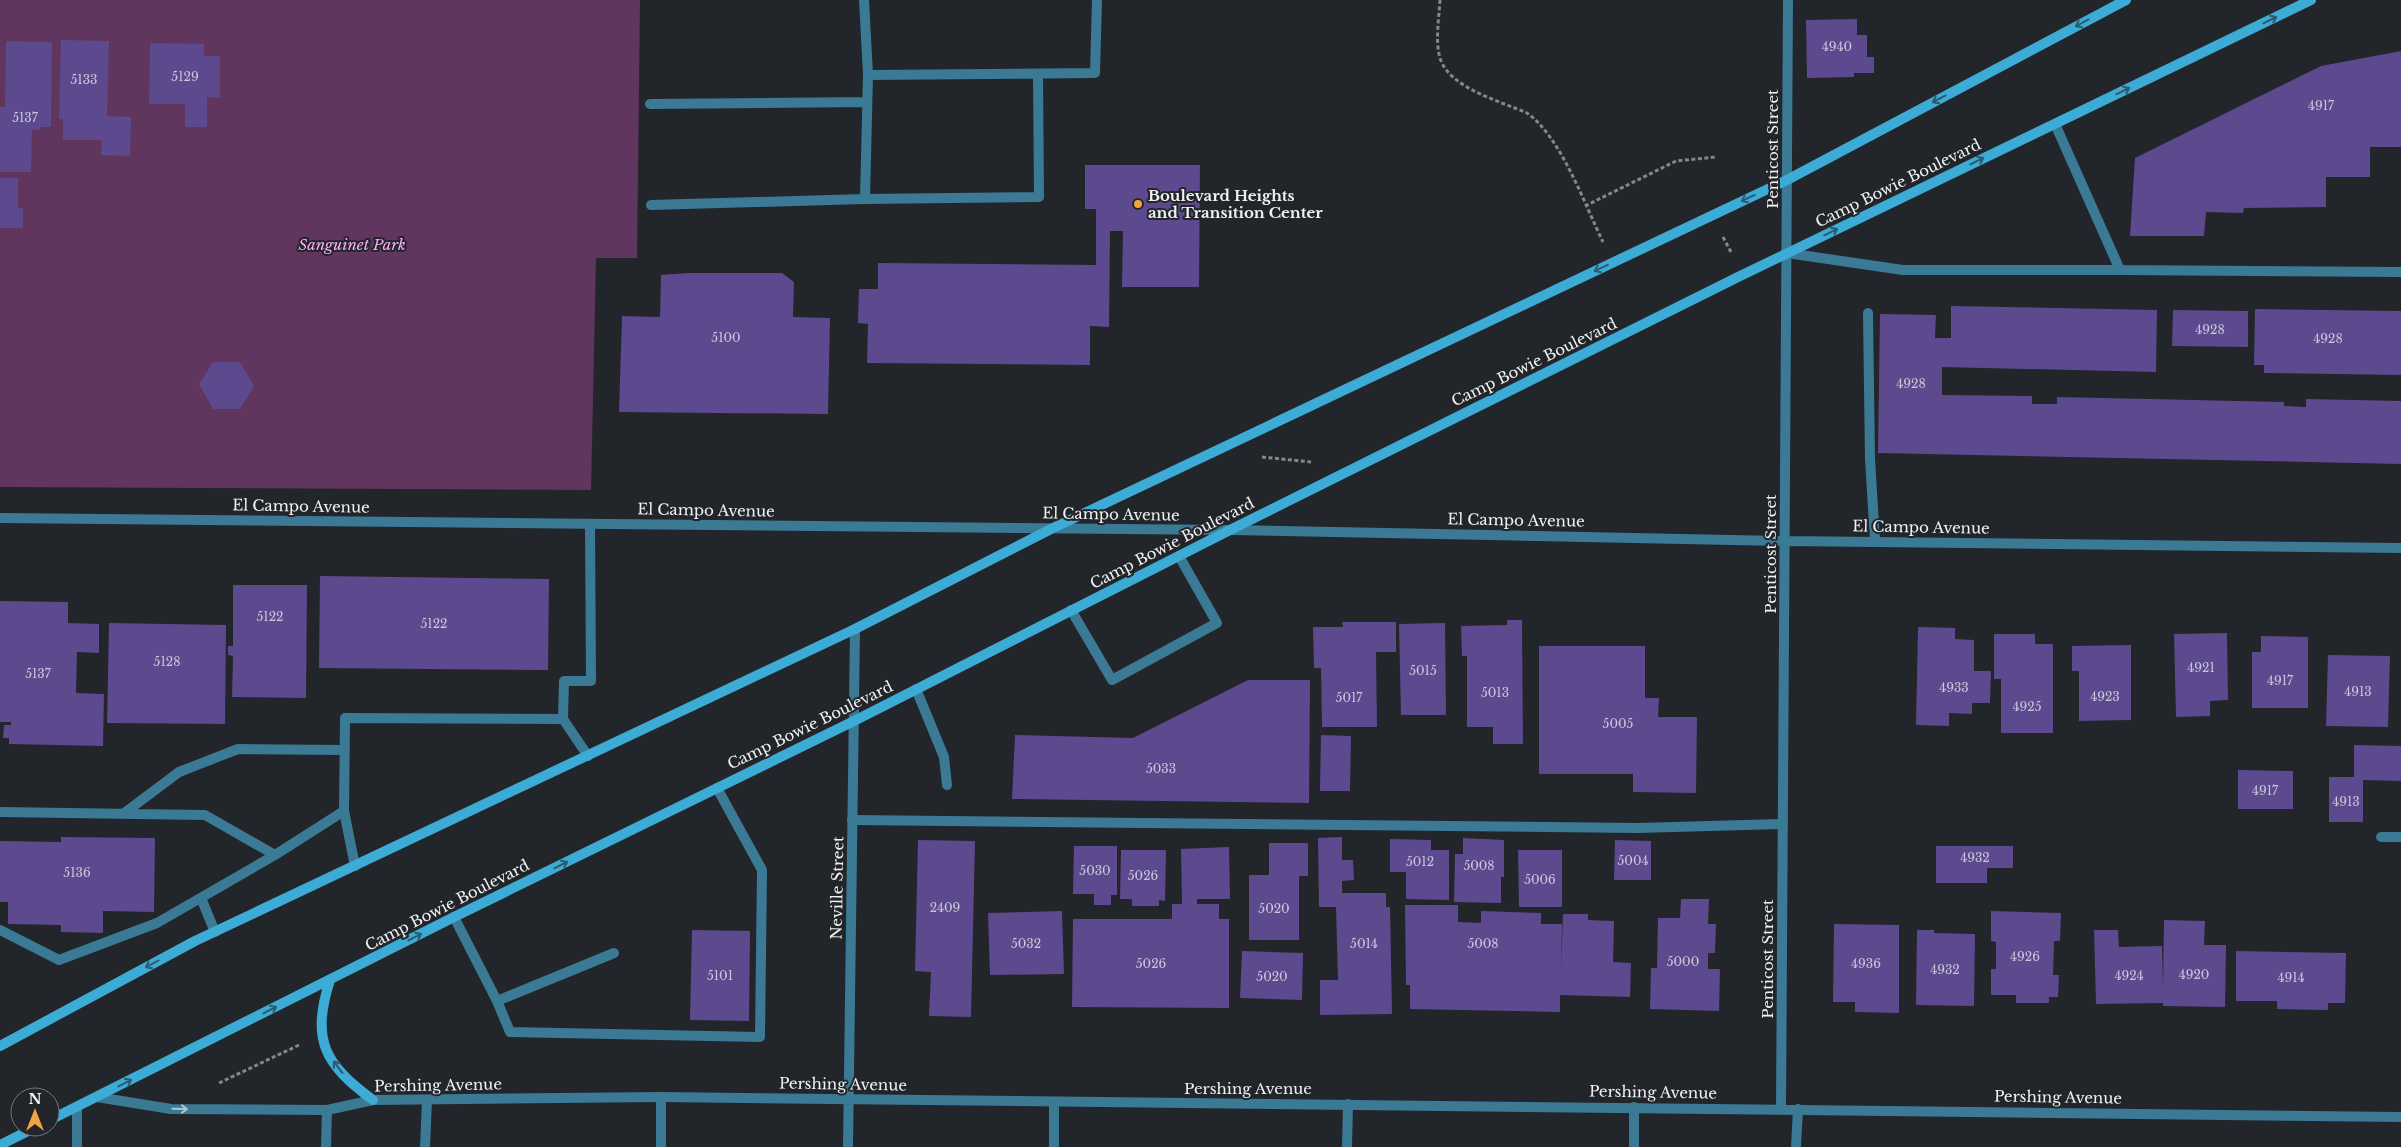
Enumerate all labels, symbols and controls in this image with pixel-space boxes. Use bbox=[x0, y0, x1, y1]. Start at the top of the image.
one-way arrow bbox=[2262, 15, 2277, 25]
one-way arrow bbox=[2075, 18, 2090, 28]
house number: 4940 bbox=[1822, 39, 1852, 54]
house number: 5129 bbox=[171, 69, 199, 84]
house number: 5133 bbox=[71, 72, 97, 87]
one-way arrow bbox=[2115, 85, 2130, 95]
street label: Penticost Street bbox=[1763, 89, 1782, 209]
one-way arrow bbox=[1932, 95, 1947, 104]
house number: 4917 bbox=[2308, 98, 2335, 113]
house number: 5137 bbox=[12, 110, 39, 125]
street label: Camp Bowie Boulevard bbox=[1812, 135, 1984, 231]
one-way arrow bbox=[1969, 156, 1984, 166]
place label: Boulevard Heights and Transition Center bbox=[1148, 186, 1323, 222]
one-way arrow bbox=[1741, 194, 1756, 203]
marker: Boulevard Heights and Transition Center bbox=[1132, 198, 1144, 210]
one-way arrow bbox=[1823, 227, 1838, 236]
park label: Sanguinet Park bbox=[298, 235, 406, 254]
one-way arrow bbox=[1594, 264, 1609, 273]
street label: Camp Bowie Boulevard bbox=[1448, 314, 1620, 410]
house number: 4928 bbox=[2195, 322, 2225, 337]
house number: 5100 bbox=[711, 330, 741, 345]
house number: 4928 bbox=[2313, 331, 2343, 346]
house number: 4928 bbox=[1896, 376, 1926, 391]
street label: Camp Bowie Boulevard bbox=[1087, 493, 1257, 593]
street label: Penticost Street bbox=[1761, 494, 1780, 614]
street label: El Campo Avenue bbox=[232, 495, 370, 517]
street label: El Campo Avenue bbox=[637, 499, 775, 521]
street label: El Campo Avenue bbox=[1042, 503, 1180, 525]
street label: El Campo Avenue bbox=[1447, 509, 1585, 531]
street label: El Campo Avenue bbox=[1852, 516, 1990, 538]
house number: 5122 bbox=[257, 609, 283, 624]
house number: 5122 bbox=[421, 616, 447, 631]
house number: 5128 bbox=[154, 654, 180, 669]
house number: 4921 bbox=[2187, 660, 2215, 675]
house number: 5015 bbox=[1409, 663, 1437, 678]
house number: 5137 bbox=[25, 666, 52, 681]
house number: 4917 bbox=[2267, 673, 2294, 688]
street label: Camp Bowie Boulevard bbox=[724, 677, 896, 773]
house number: 4933 bbox=[1939, 680, 1969, 695]
house number: 4913 bbox=[2344, 684, 2372, 699]
house number: 5013 bbox=[1481, 685, 1509, 700]
house number: 4923 bbox=[2090, 689, 2120, 704]
house number: 5017 bbox=[1336, 690, 1363, 705]
house number: 4925 bbox=[2013, 699, 2042, 714]
house number: 5005 bbox=[1603, 716, 1634, 731]
house number: 5033 bbox=[1146, 761, 1176, 776]
house number: 4917 bbox=[2252, 783, 2279, 798]
house number: 4913 bbox=[2332, 794, 2360, 809]
street label: Neville Street bbox=[827, 836, 847, 940]
house number: 4932 bbox=[1960, 850, 1990, 865]
house number: 5004 bbox=[1618, 853, 1648, 868]
house number: 5012 bbox=[1406, 854, 1434, 869]
street label: Camp Bowie Boulevard bbox=[362, 855, 532, 955]
house number: 5008 bbox=[1463, 858, 1495, 873]
one-way arrow bbox=[553, 859, 568, 869]
house number: 5030 bbox=[1079, 863, 1111, 878]
house number: 5136 bbox=[63, 865, 91, 880]
house number: 5026 bbox=[1128, 868, 1159, 883]
house number: 5006 bbox=[1524, 872, 1556, 887]
street label: Penticost Street bbox=[1758, 899, 1777, 1019]
house number: 2409 bbox=[930, 900, 960, 915]
house number: 5020 bbox=[1258, 901, 1290, 916]
one-way arrow bbox=[407, 932, 422, 941]
house number: 5032 bbox=[1011, 936, 1041, 951]
house number: 5014 bbox=[1350, 936, 1378, 951]
house number: 5008 bbox=[1467, 936, 1499, 951]
house number: 4926 bbox=[2010, 949, 2040, 964]
house number: 5000 bbox=[1667, 954, 1699, 969]
house number: 5026 bbox=[1136, 956, 1167, 971]
house number: 4936 bbox=[1851, 956, 1881, 971]
one-way arrow bbox=[144, 959, 159, 969]
house number: 4932 bbox=[1930, 962, 1960, 977]
house number: 4920 bbox=[2179, 967, 2209, 982]
house number: 5101 bbox=[707, 968, 733, 983]
house number: 4924 bbox=[2114, 968, 2144, 983]
house number: 5020 bbox=[1256, 969, 1288, 984]
house number: 4914 bbox=[2277, 970, 2305, 985]
one-way arrow bbox=[263, 1005, 278, 1015]
one-way arrow bbox=[332, 1061, 343, 1074]
street label: Pershing Avenue bbox=[779, 1073, 907, 1095]
street label: Pershing Avenue bbox=[374, 1074, 502, 1096]
one-way arrow bbox=[117, 1078, 132, 1087]
street label: Pershing Avenue bbox=[1184, 1079, 1312, 1098]
street label: Pershing Avenue bbox=[1589, 1081, 1717, 1103]
street label: Pershing Avenue bbox=[1994, 1086, 2122, 1108]
north arrow bbox=[10, 1087, 60, 1137]
text: N bbox=[28, 1090, 42, 1108]
one-way arrow bbox=[171, 1104, 187, 1114]

